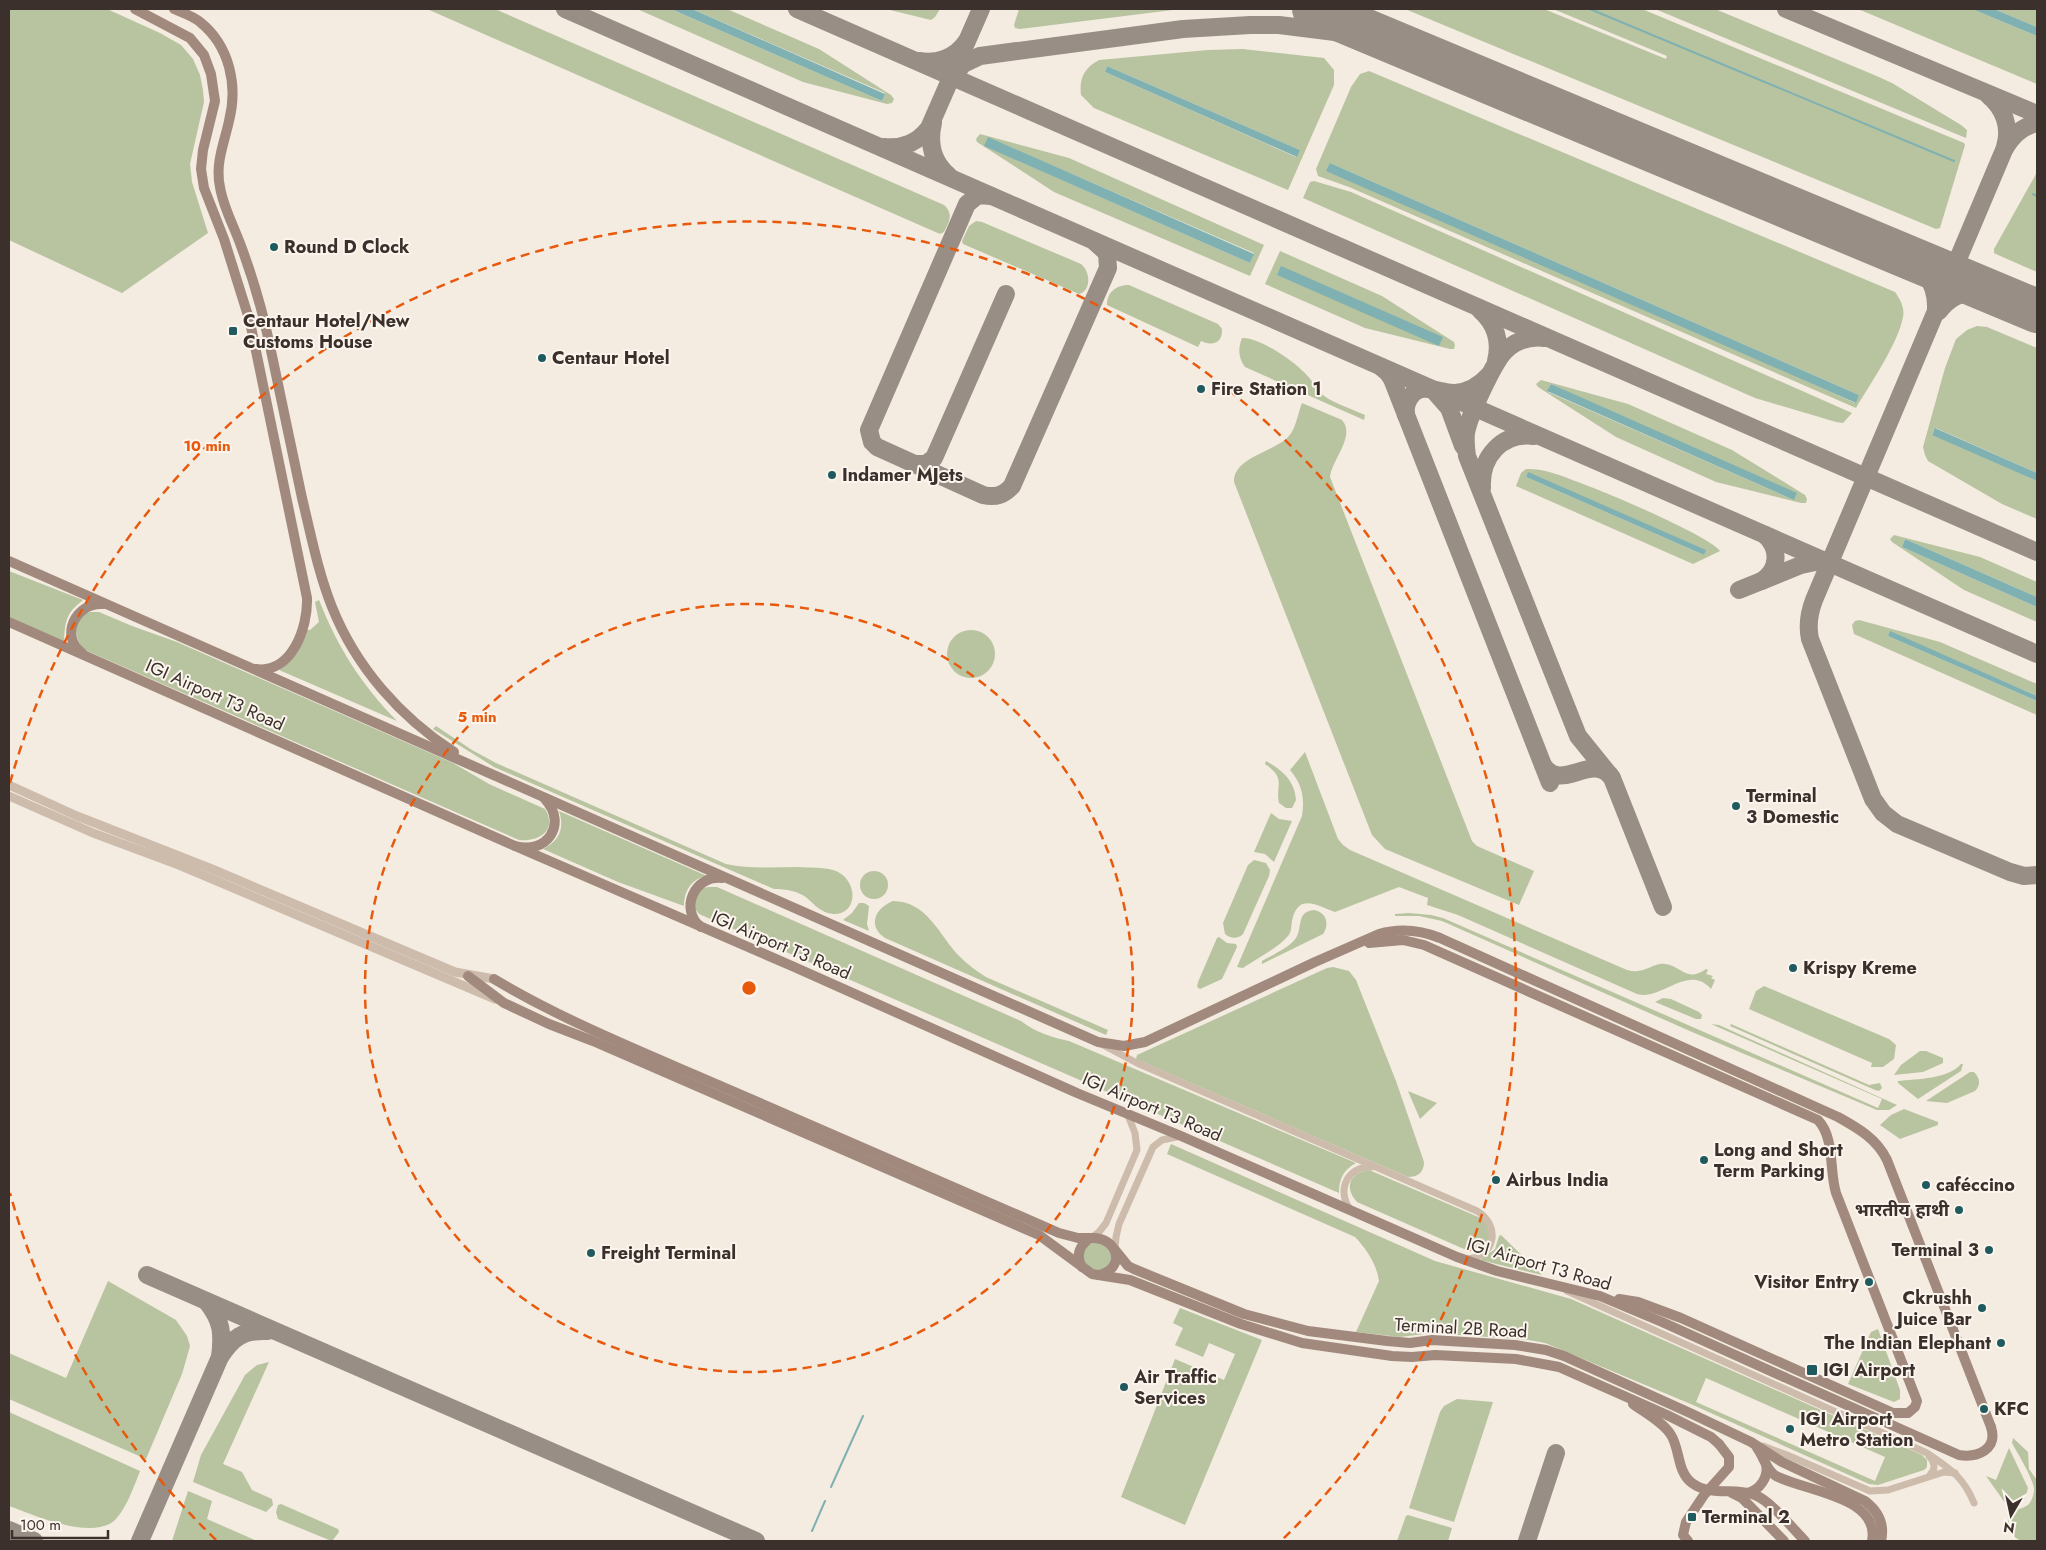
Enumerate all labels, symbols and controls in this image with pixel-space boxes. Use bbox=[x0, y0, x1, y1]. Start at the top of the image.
place label: Round D Clock bbox=[284, 234, 410, 260]
marker: Round D Clock bbox=[268, 241, 280, 253]
place label: Centaur Hotel/New Customs House bbox=[243, 308, 410, 355]
marker: Centaur Hotel/New Customs House bbox=[227, 325, 239, 337]
place label: Centaur Hotel bbox=[552, 345, 670, 371]
marker: Centaur Hotel bbox=[536, 352, 548, 364]
place label: Fire Station 1 bbox=[1211, 376, 1322, 402]
marker: Fire Station 1 bbox=[1195, 383, 1207, 395]
text: 10 min bbox=[183, 435, 231, 457]
place label: Indamer MJets bbox=[842, 462, 963, 488]
marker: Indamer MJets bbox=[826, 469, 838, 481]
street label: IGI Airport T3 Road bbox=[142, 653, 288, 737]
text: 5 min bbox=[457, 706, 497, 728]
place label: Terminal 3 Domestic bbox=[1746, 783, 1839, 830]
marker: Terminal 3 Domestic bbox=[1730, 800, 1742, 812]
street label: IGI Airport T3 Road bbox=[707, 904, 855, 986]
place label: Krispy Kreme bbox=[1803, 955, 1917, 981]
marker: Krispy Kreme bbox=[1787, 962, 1799, 974]
centre of rings bbox=[740, 979, 758, 997]
street label: IGI Airport T3 Road bbox=[1078, 1066, 1226, 1148]
place label: Long and Short Term Parking bbox=[1714, 1137, 1843, 1184]
marker: Long and Short Term Parking bbox=[1698, 1154, 1710, 1166]
place label: Airbus India bbox=[1505, 1167, 1609, 1193]
place label: caféccino bbox=[1936, 1172, 2015, 1198]
marker: Airbus India bbox=[1490, 1174, 1502, 1186]
marker: caféccino bbox=[1920, 1179, 1932, 1191]
place label: भारतीय हाथी bbox=[1855, 1197, 1950, 1223]
marker: भारतीय हाथी bbox=[1953, 1204, 1965, 1216]
street label: IGI Airport T3 Road bbox=[1464, 1231, 1614, 1297]
place label: Terminal 3 bbox=[1892, 1237, 1979, 1263]
place label: Freight Terminal bbox=[601, 1240, 736, 1266]
marker: Terminal 3 bbox=[1983, 1244, 1995, 1256]
marker: Freight Terminal bbox=[585, 1247, 597, 1259]
place label: Visitor Entry bbox=[1753, 1269, 1860, 1295]
marker: Visitor Entry bbox=[1863, 1276, 1875, 1288]
place label: Ckrushh Juice Bar bbox=[1894, 1285, 1973, 1332]
marker: Ckrushh Juice Bar bbox=[1976, 1302, 1988, 1314]
street label: Terminal 2B Road bbox=[1394, 1312, 1528, 1344]
place label: The Indian Elephant bbox=[1824, 1330, 1991, 1356]
marker: The Indian Elephant bbox=[1995, 1337, 2007, 1349]
place label: IGI Airport bbox=[1823, 1357, 1915, 1383]
marker: IGI Airport bbox=[1805, 1363, 1819, 1377]
place label: Air Traffic Services bbox=[1133, 1364, 1217, 1411]
marker: Air Traffic Services bbox=[1118, 1381, 1130, 1393]
place label: KFC bbox=[1994, 1396, 2029, 1422]
marker: KFC bbox=[1978, 1403, 1990, 1415]
place label: IGI Airport Metro Station bbox=[1800, 1406, 1914, 1453]
marker: IGI Airport Metro Station bbox=[1784, 1423, 1796, 1435]
north arrow bbox=[1986, 1490, 2036, 1540]
place label: Terminal 2 bbox=[1702, 1504, 1790, 1530]
scale bar bbox=[12, 1508, 109, 1540]
marker: Terminal 2 bbox=[1686, 1511, 1698, 1523]
text: 100 m bbox=[20, 1514, 61, 1536]
text: N bbox=[2002, 1517, 2016, 1539]

